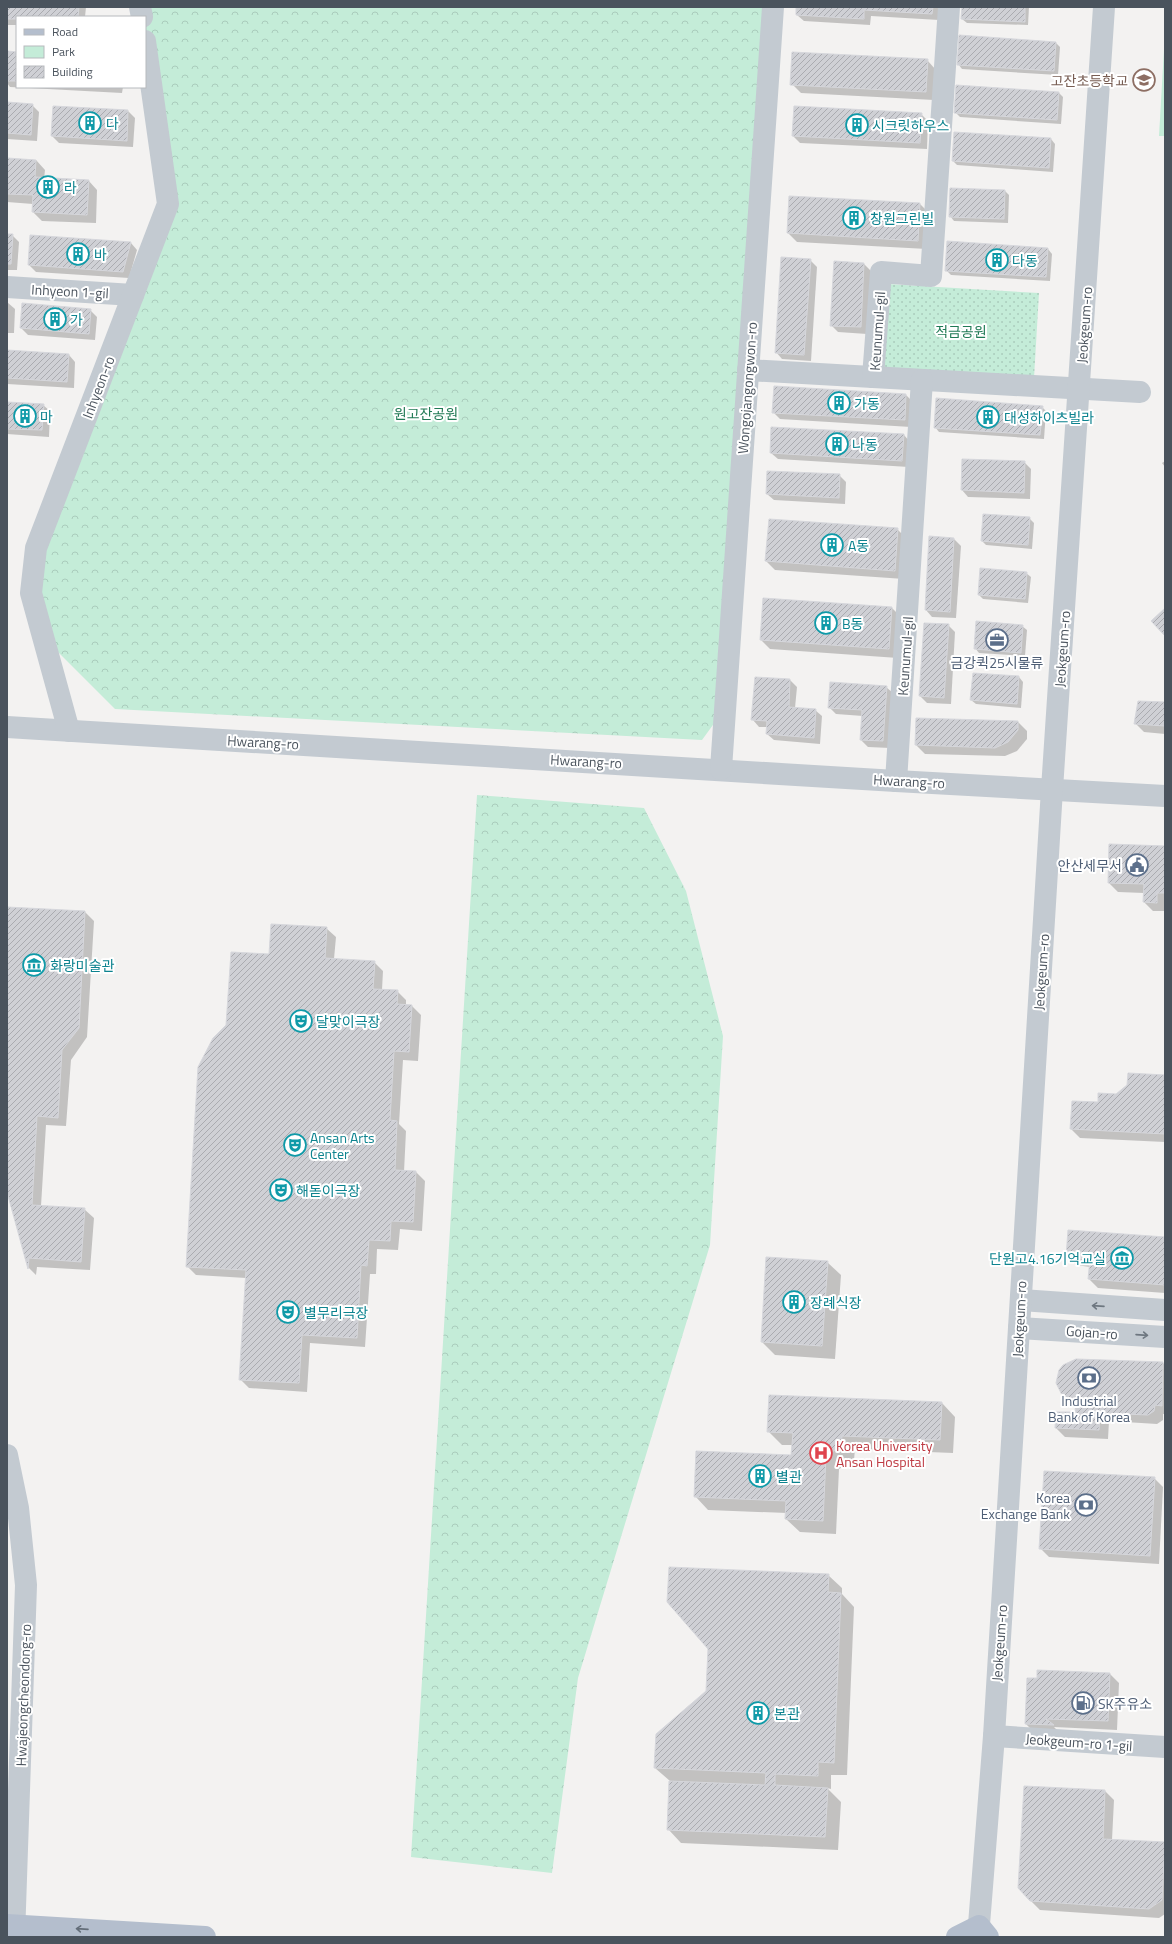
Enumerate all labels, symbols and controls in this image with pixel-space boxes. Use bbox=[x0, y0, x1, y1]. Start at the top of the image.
legend bbox=[16, 16, 146, 88]
text: Road bbox=[52, 22, 78, 41]
text: Park bbox=[52, 42, 75, 61]
text: Building bbox=[52, 62, 93, 81]
school or university icon: 고잔초등학교 bbox=[1131, 67, 1157, 93]
place label: 고잔초등학교 bbox=[1051, 70, 1128, 91]
building icon: 다 bbox=[77, 110, 103, 136]
building icon: 시크릿하우스 bbox=[844, 112, 870, 138]
place label: 다 bbox=[106, 113, 119, 134]
place label: 시크릿하우스 bbox=[872, 115, 949, 136]
building icon: 라 bbox=[35, 174, 61, 200]
place label: 라 bbox=[64, 177, 77, 198]
building icon: 창원그린빌 bbox=[841, 205, 867, 231]
place label: 창원그린빌 bbox=[870, 208, 934, 229]
building icon: 바 bbox=[65, 241, 91, 267]
place label: 바 bbox=[94, 244, 107, 265]
building icon: 다동 bbox=[984, 247, 1010, 273]
place label: 다동 bbox=[1012, 250, 1038, 271]
street label: Inhyeon 1-gil bbox=[31, 278, 109, 304]
street label: Jeokgeum-ro bbox=[1071, 286, 1097, 364]
street label: Keunumul-gil bbox=[864, 291, 890, 371]
building icon: 가 bbox=[42, 306, 68, 332]
place label: 가 bbox=[70, 309, 83, 330]
street label: Wongojangongwon-ro bbox=[732, 321, 762, 455]
park label: 적금공원 bbox=[935, 321, 987, 342]
street label: Inhyeon-ro bbox=[77, 353, 119, 421]
building icon: 가동 bbox=[826, 390, 852, 416]
place label: 가동 bbox=[854, 393, 880, 414]
building icon: 마 bbox=[12, 403, 38, 429]
park label: 원고잔공원 bbox=[394, 403, 458, 424]
building icon: 대성하이츠빌라 bbox=[975, 404, 1001, 430]
place label: 마 bbox=[40, 406, 53, 427]
place label: 대성하이츠빌라 bbox=[1004, 407, 1094, 428]
building icon: 나동 bbox=[824, 431, 850, 457]
place label: 나동 bbox=[852, 434, 878, 455]
building icon: A동 bbox=[819, 532, 845, 558]
place label: A동 bbox=[848, 535, 869, 556]
building icon: B동 bbox=[813, 610, 839, 636]
street label: Jeokgeum-ro bbox=[1049, 610, 1075, 688]
place label: B동 bbox=[842, 613, 864, 634]
street label: Keunumul-gil bbox=[892, 616, 918, 696]
office icon: 금강퀵25시물류 bbox=[984, 627, 1010, 653]
place label: 금강퀵25시물류 bbox=[951, 652, 1044, 673]
street label: Hwarang-ro bbox=[227, 730, 299, 754]
street label: Hwarang-ro bbox=[550, 749, 622, 773]
street label: Hwarang-ro bbox=[873, 769, 945, 793]
public building icon: 안산세무서 bbox=[1124, 852, 1150, 878]
place label: 안산세무서 bbox=[1058, 855, 1122, 876]
street label: Jeokgeum-ro bbox=[1028, 933, 1054, 1011]
museum icon: 화랑미술관 bbox=[21, 952, 47, 978]
place label: 화랑미술관 bbox=[50, 955, 115, 976]
theatre icon: 달맞이극장 bbox=[288, 1008, 314, 1034]
place label: 달맞이극장 bbox=[316, 1011, 381, 1032]
place label: Ansan Arts Center bbox=[310, 1127, 375, 1164]
theatre icon: Ansan Arts Center bbox=[282, 1132, 308, 1158]
theatre icon: 해돋이극장 bbox=[268, 1177, 294, 1203]
place label: 해돋이극장 bbox=[296, 1180, 361, 1201]
museum icon: 단원고4.16기억교실 bbox=[1109, 1245, 1135, 1271]
place label: 단원고4.16기억교실 bbox=[989, 1248, 1106, 1269]
street label: Jeokgeum-ro bbox=[1007, 1280, 1031, 1358]
building icon: 장례식장 bbox=[781, 1289, 807, 1315]
place label: 장례식장 bbox=[810, 1292, 862, 1313]
theatre icon: 별무리극장 bbox=[275, 1299, 301, 1325]
place label: 별무리극장 bbox=[304, 1302, 369, 1323]
one-way arrow bbox=[1092, 1302, 1105, 1309]
street label: Gojan-ro bbox=[1065, 1320, 1119, 1344]
one-way arrow bbox=[1135, 1332, 1148, 1339]
bank icon: Industrial Bank of Korea bbox=[1076, 1365, 1102, 1391]
place label: Industrial Bank of Korea bbox=[1048, 1390, 1130, 1427]
place label: Korea University Ansan Hospital bbox=[836, 1435, 933, 1472]
hospital icon: Korea University Ansan Hospital bbox=[808, 1440, 834, 1466]
building icon: 별관 bbox=[747, 1463, 773, 1489]
place label: 별관 bbox=[776, 1466, 802, 1487]
place label: Korea Exchange Bank bbox=[981, 1487, 1070, 1524]
bank icon: Korea Exchange Bank bbox=[1073, 1492, 1099, 1518]
street label: Jeokgeum-ro bbox=[986, 1604, 1012, 1682]
street label: Hwajeongcheondong-ro bbox=[10, 1623, 36, 1767]
fuel station icon: SK주유소 bbox=[1070, 1690, 1096, 1716]
place label: SK주유소 bbox=[1098, 1693, 1152, 1714]
building icon: 본관 bbox=[745, 1700, 771, 1726]
place label: 본관 bbox=[774, 1703, 800, 1724]
street label: Jeokgeum-ro 1-gil bbox=[1025, 1728, 1133, 1756]
one-way arrow bbox=[76, 1926, 89, 1933]

